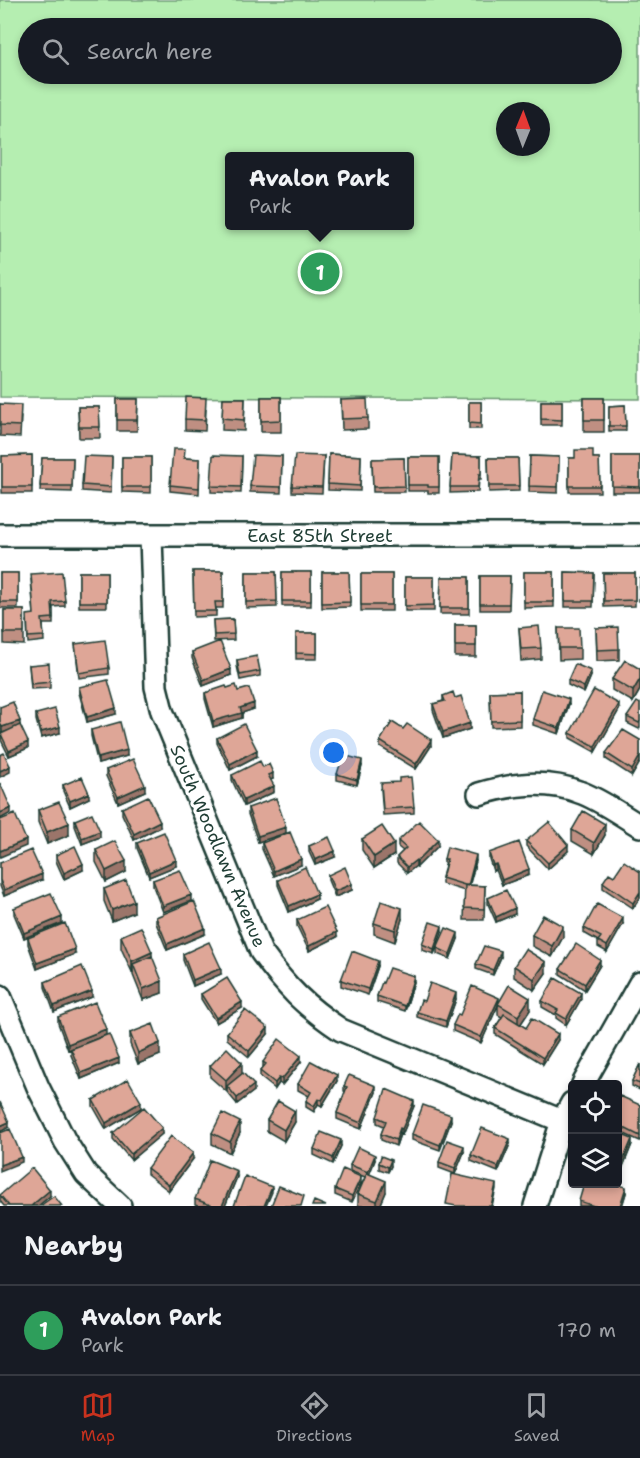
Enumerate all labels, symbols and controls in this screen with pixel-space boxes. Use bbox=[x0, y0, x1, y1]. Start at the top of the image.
search box bbox=[18, 18, 622, 84]
icon: search bbox=[39, 35, 72, 68]
text: Search here bbox=[87, 37, 213, 66]
north arrow bbox=[496, 102, 550, 156]
popup bbox=[225, 152, 414, 230]
text: Avalon Park bbox=[249, 164, 390, 193]
text: Park bbox=[249, 193, 292, 219]
pin: 1 bbox=[300, 250, 340, 294]
street label: East 85th Street bbox=[247, 524, 393, 548]
your location bbox=[319, 738, 348, 767]
street label: South Woodlawn Avenue bbox=[164, 741, 272, 951]
map controls bbox=[568, 1080, 622, 1188]
button: locate bbox=[568, 1080, 622, 1134]
button: layers bbox=[568, 1134, 622, 1188]
text: Nearby bbox=[24, 1228, 123, 1263]
text: Avalon Park bbox=[81, 1303, 222, 1332]
text: 1 bbox=[39, 1317, 48, 1343]
text: 170 m bbox=[557, 1317, 616, 1343]
text: Park bbox=[81, 1332, 124, 1358]
tab: Map bbox=[81, 1389, 115, 1446]
tab: Directions bbox=[276, 1389, 353, 1446]
tab: Saved bbox=[514, 1389, 559, 1446]

